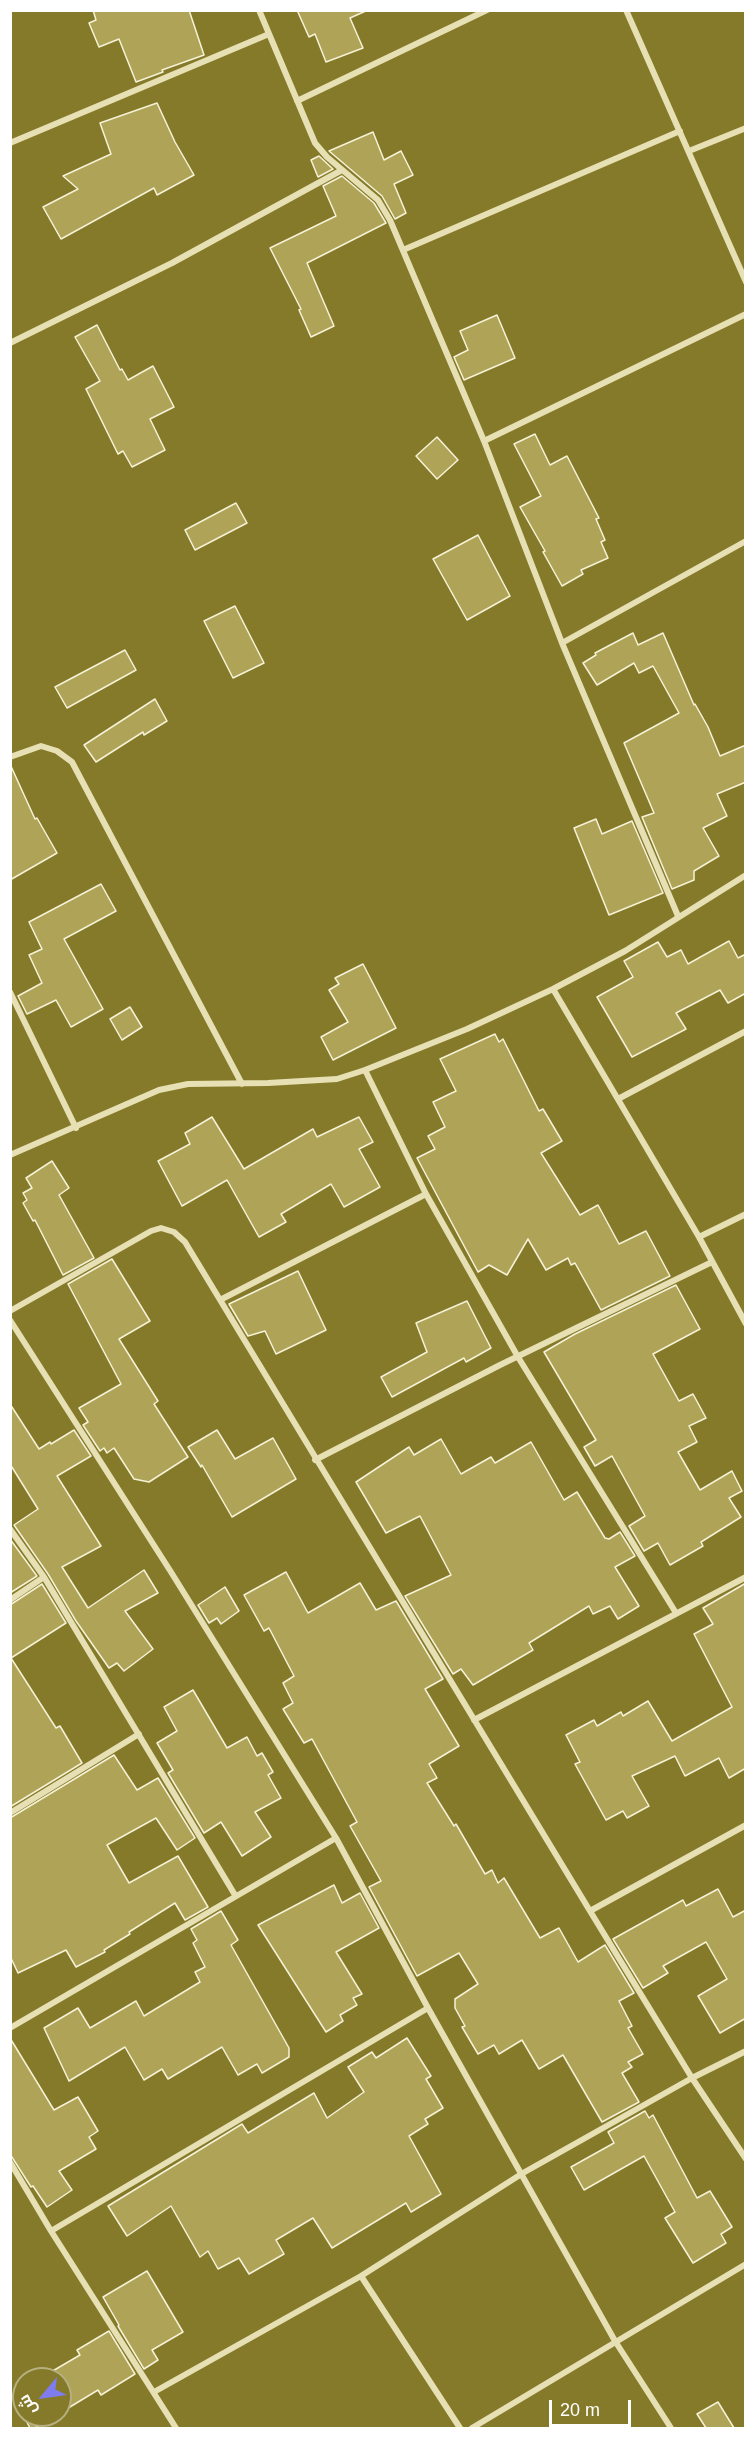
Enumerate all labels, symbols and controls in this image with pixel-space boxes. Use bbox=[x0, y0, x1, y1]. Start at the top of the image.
north arrow bbox=[12, 2367, 72, 2427]
scale bar bbox=[552, 2388, 634, 2426]
text: ش bbox=[15, 2392, 40, 2418]
text: 20 m bbox=[560, 2400, 600, 2420]

